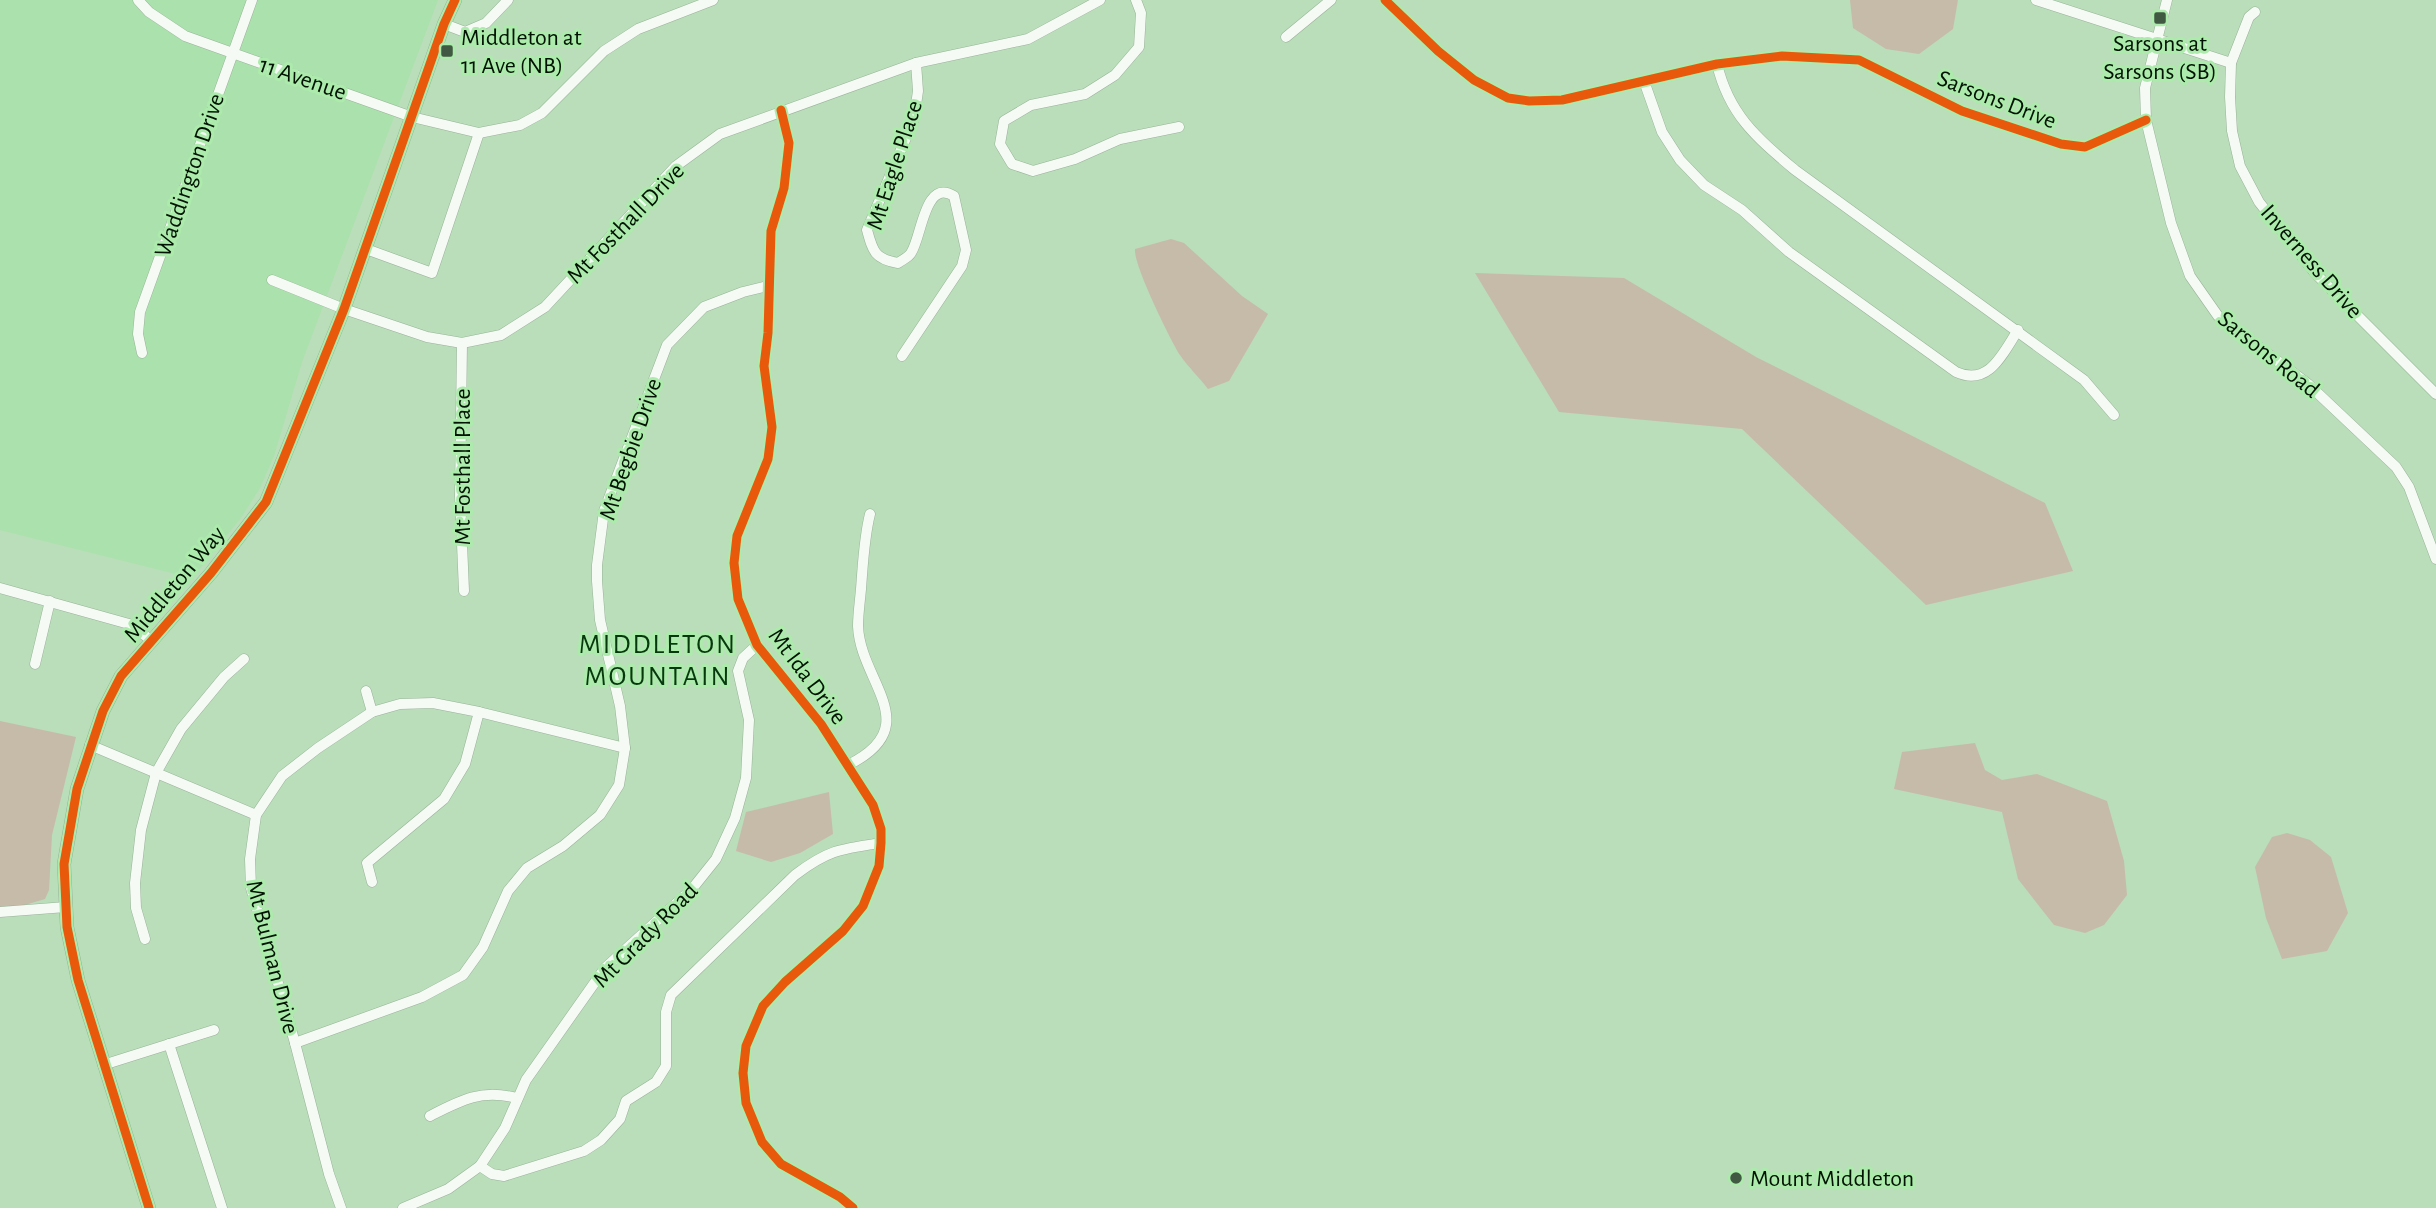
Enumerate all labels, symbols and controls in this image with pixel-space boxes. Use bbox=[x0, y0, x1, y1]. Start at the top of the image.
marker: Sarsons at Sarsons (SB) bbox=[2152, 10, 2168, 26]
place label: Middleton at 11 Ave (NB) bbox=[461, 26, 582, 78]
place label: Sarsons at Sarsons (SB) bbox=[2103, 32, 2217, 84]
marker: Middleton at 11 Ave (NB) bbox=[439, 43, 455, 59]
street label: 11 Avenue bbox=[256, 53, 349, 105]
street label: Sarsons Drive bbox=[1934, 66, 2059, 134]
street label: Waddington Drive bbox=[151, 91, 229, 260]
street label: Mt Eagle Place bbox=[863, 98, 927, 233]
street label: Mt Fosthall Drive bbox=[562, 159, 689, 289]
street label: Inverness Drive bbox=[2256, 200, 2367, 323]
street label: Sarsons Road bbox=[2213, 307, 2324, 403]
street label: Mt Begbie Drive bbox=[595, 375, 666, 523]
street label: Mt Fosthall Place bbox=[451, 388, 475, 546]
street label: Middleton Way bbox=[120, 522, 230, 647]
street label: Mt Ida Drive bbox=[763, 624, 851, 729]
district label: MIDDLETON MOUNTAIN bbox=[579, 631, 737, 691]
street label: Mt Bulman Drive bbox=[241, 878, 303, 1037]
street label: Mt Grady Road bbox=[589, 879, 703, 993]
place label: Mount Middleton bbox=[1750, 1167, 1914, 1191]
marker: Mount Middleton bbox=[1728, 1170, 1744, 1186]

